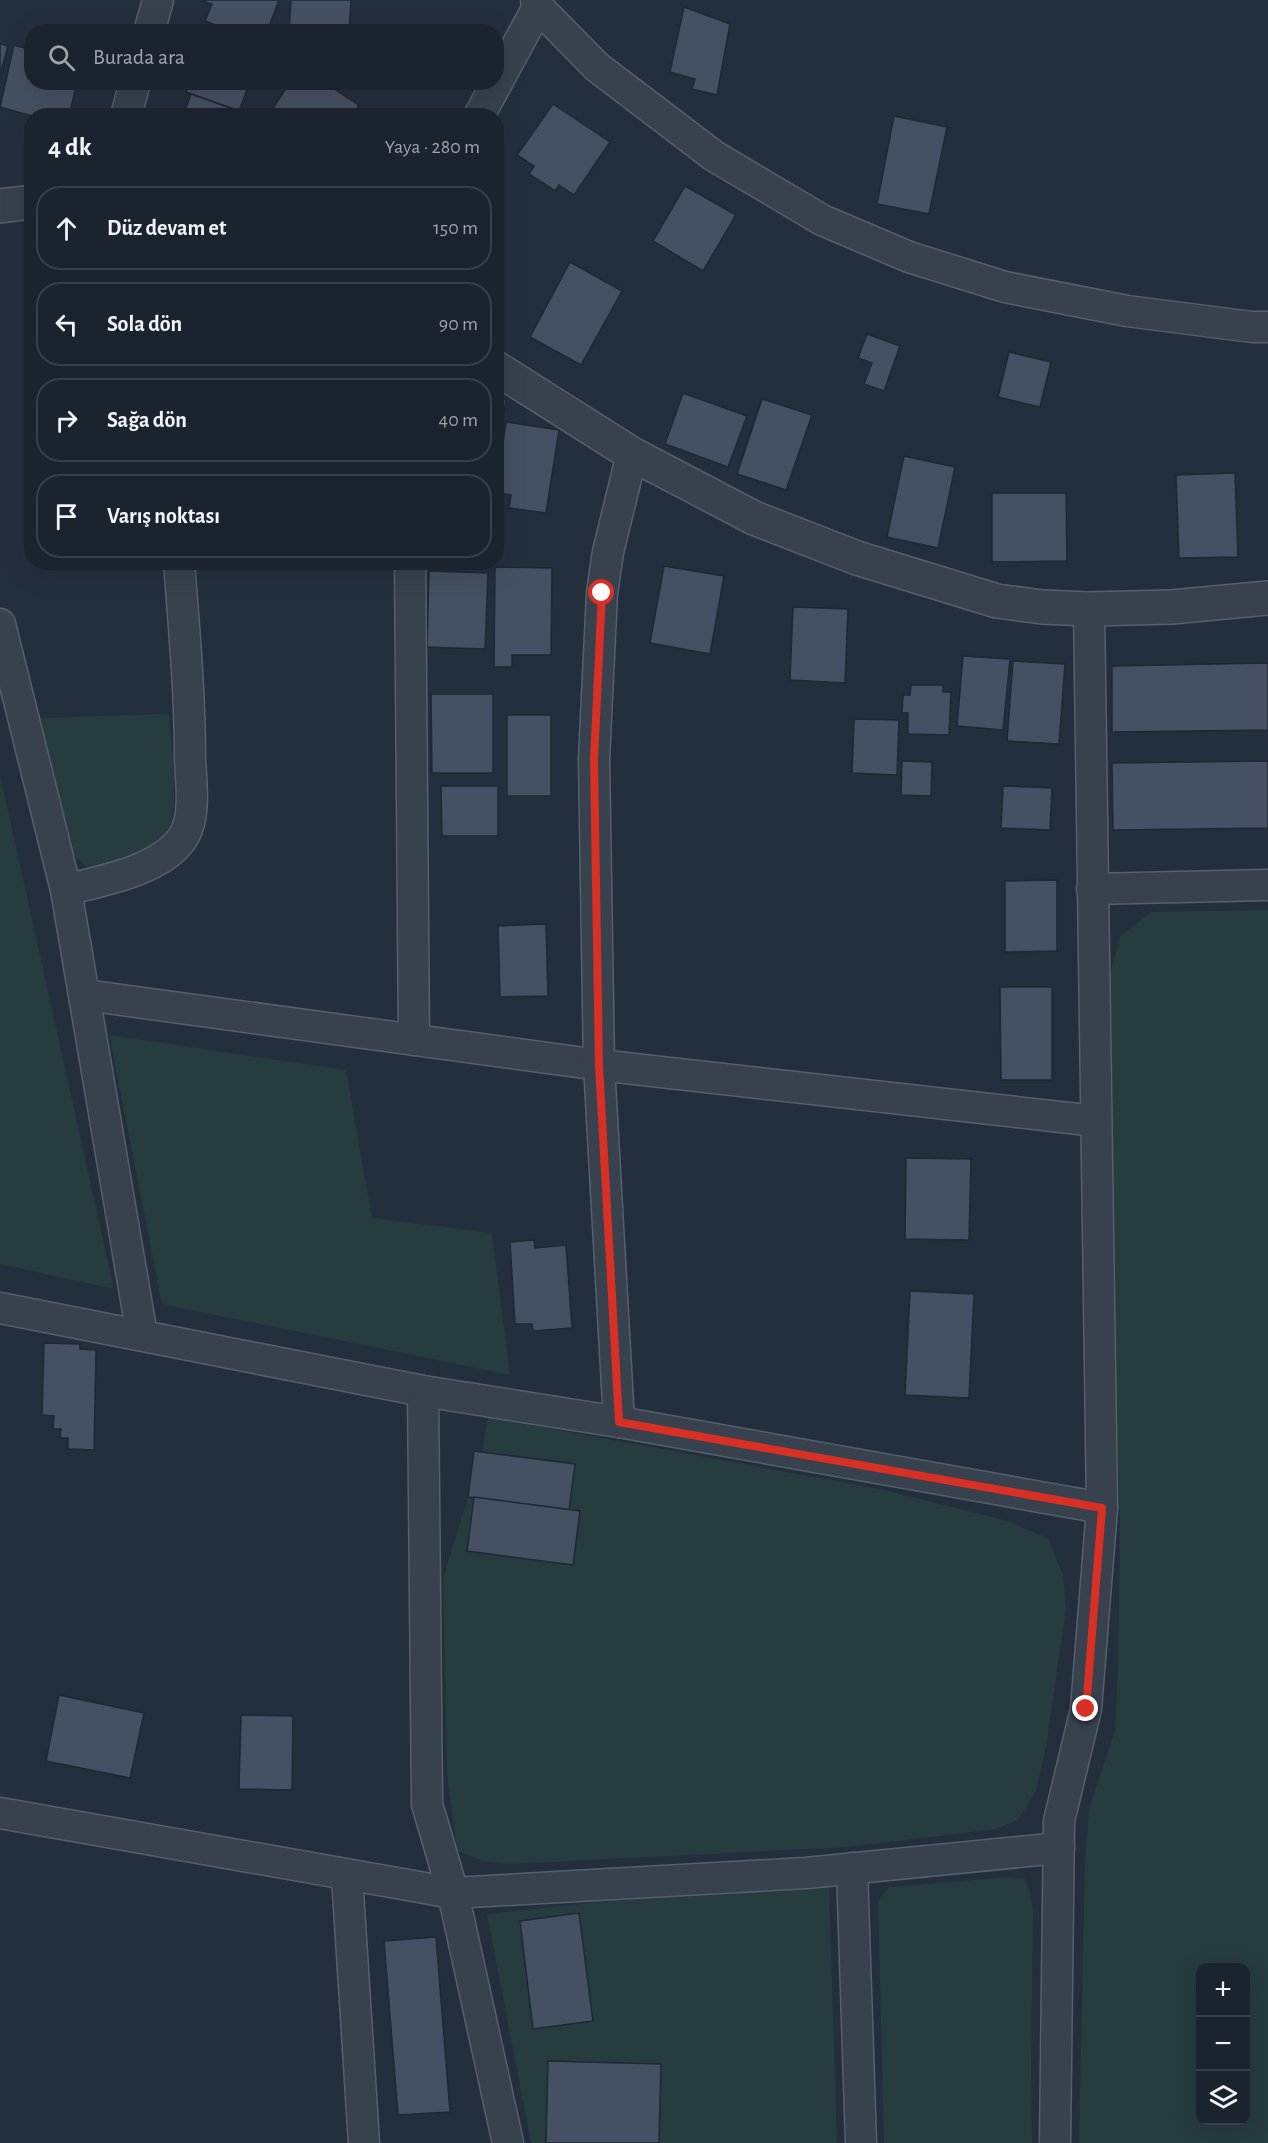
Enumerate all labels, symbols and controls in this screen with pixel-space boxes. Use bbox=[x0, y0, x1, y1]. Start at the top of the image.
search box bbox=[24, 24, 504, 90]
icon: search bbox=[45, 41, 78, 74]
text: Burada ara bbox=[93, 46, 185, 68]
text: 4 dk bbox=[48, 134, 92, 160]
text: Yaya · 280 m bbox=[385, 137, 480, 157]
icon: ahead bbox=[50, 212, 83, 245]
text: Düz devam et bbox=[107, 217, 226, 239]
text: 150 m bbox=[433, 218, 478, 238]
icon: left bbox=[50, 308, 83, 341]
text: Sola dön bbox=[107, 313, 182, 335]
text: 90 m bbox=[439, 314, 478, 334]
icon: right bbox=[50, 404, 83, 437]
text: Sağa dön bbox=[107, 409, 187, 431]
text: 40 m bbox=[439, 410, 478, 430]
icon: arrive bbox=[50, 500, 83, 533]
text: Varış noktası bbox=[107, 505, 220, 527]
route start bbox=[588, 579, 614, 605]
route end bbox=[1072, 1695, 1098, 1721]
map controls bbox=[1196, 1963, 1250, 2125]
button: + bbox=[1196, 1963, 1250, 2017]
button: − bbox=[1196, 2017, 1250, 2071]
button: layers bbox=[1196, 2071, 1250, 2125]

